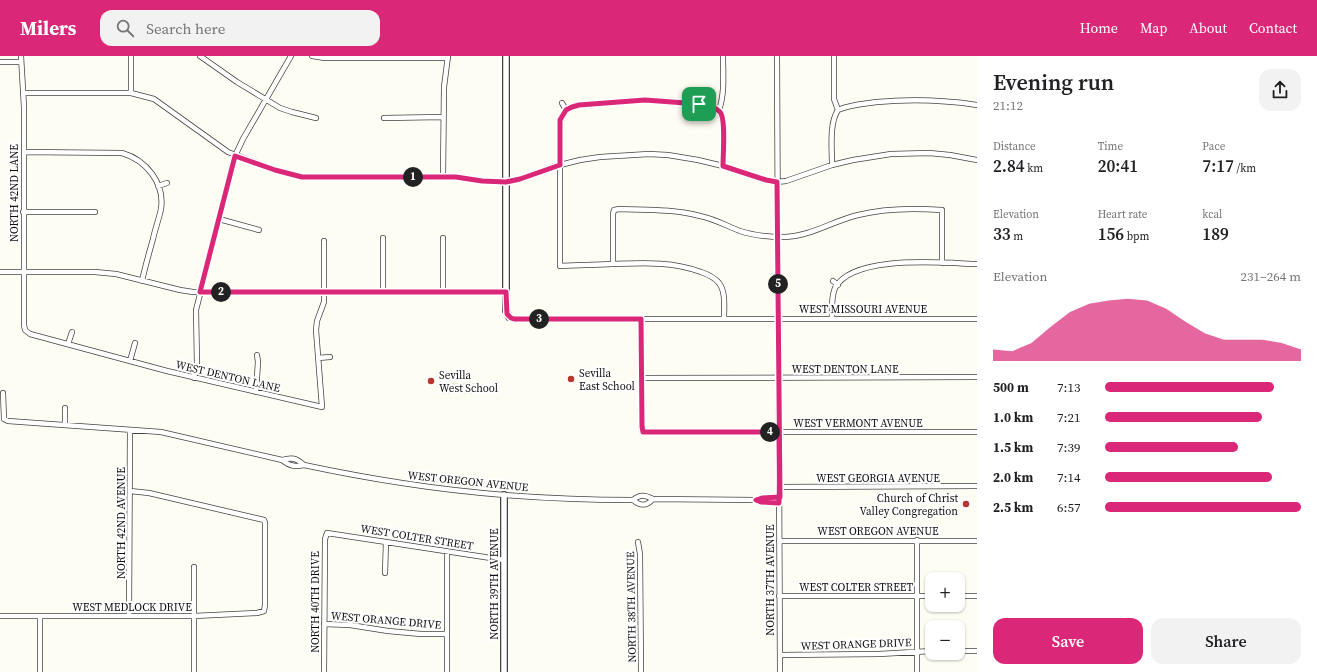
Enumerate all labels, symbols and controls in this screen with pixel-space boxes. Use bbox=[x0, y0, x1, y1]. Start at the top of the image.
search box bbox=[100, 10, 380, 46]
text: Milers bbox=[20, 15, 76, 41]
icon: search bbox=[114, 17, 136, 39]
text: Search here bbox=[146, 18, 225, 39]
text: Home bbox=[1080, 18, 1118, 38]
text: Map bbox=[1140, 18, 1167, 38]
text: About bbox=[1189, 18, 1227, 38]
text: Contact bbox=[1249, 18, 1297, 38]
text: Evening run bbox=[993, 67, 1114, 97]
button: share bbox=[1259, 69, 1301, 111]
pin bbox=[682, 87, 716, 121]
icon: arrive bbox=[688, 93, 710, 115]
text: 21:12 bbox=[993, 97, 1023, 114]
text: Distance bbox=[993, 139, 1036, 154]
text: Time bbox=[1098, 139, 1123, 154]
text: Pace bbox=[1202, 139, 1225, 154]
street label: NORTH 42ND LANE bbox=[7, 144, 22, 242]
text: 2.84 bbox=[993, 154, 1025, 178]
text: 20:41 bbox=[1098, 154, 1138, 178]
text: 7:17 bbox=[1202, 154, 1234, 178]
text: km bbox=[1025, 161, 1043, 176]
text: /km bbox=[1234, 161, 1256, 176]
pin: 1 bbox=[403, 167, 423, 187]
text: 1 bbox=[410, 169, 416, 184]
text: Elevation bbox=[993, 207, 1039, 222]
text: Heart rate bbox=[1098, 207, 1147, 222]
text: kcal bbox=[1202, 207, 1222, 222]
text: 33 bbox=[993, 222, 1011, 246]
text: 156 bbox=[1098, 222, 1124, 246]
text: 189 bbox=[1202, 222, 1229, 246]
text: m bbox=[1011, 229, 1023, 244]
text: bpm bbox=[1124, 229, 1149, 244]
text: Elevation bbox=[993, 268, 1047, 285]
text: 231–264 m bbox=[1241, 268, 1301, 285]
pin: 5 bbox=[768, 274, 788, 294]
text: 5 bbox=[775, 276, 781, 291]
pin: 2 bbox=[211, 282, 231, 302]
text: 2 bbox=[218, 284, 224, 299]
street label: WEST MISSOURI AVENUE bbox=[799, 302, 928, 317]
pin: 3 bbox=[529, 309, 549, 329]
text: 3 bbox=[536, 311, 542, 326]
street label: WEST DENTON LANE bbox=[174, 357, 282, 396]
street label: WEST DENTON LANE bbox=[791, 362, 899, 377]
place label: Sevilla East School bbox=[579, 366, 635, 394]
place label: Sevilla West School bbox=[439, 368, 498, 396]
marker: Sevilla East School bbox=[566, 374, 576, 384]
marker: Sevilla West School bbox=[426, 376, 436, 386]
text: 500 m bbox=[993, 379, 1029, 396]
text: 7:13 bbox=[1057, 379, 1080, 396]
text: 1.0 km bbox=[993, 409, 1033, 426]
text: 7:21 bbox=[1057, 409, 1080, 426]
street label: WEST VERMONT AVENUE bbox=[793, 416, 923, 431]
pin: 4 bbox=[760, 422, 780, 442]
text: 4 bbox=[767, 424, 773, 439]
text: 1.5 km bbox=[993, 439, 1033, 456]
text: 7:39 bbox=[1057, 439, 1080, 456]
street label: NORTH 42ND AVENUE bbox=[114, 467, 129, 579]
street label: WEST OREGON AVENUE bbox=[407, 468, 529, 495]
text: 2.0 km bbox=[993, 469, 1033, 486]
text: 7:14 bbox=[1057, 469, 1080, 486]
street label: WEST GEORGIA AVENUE bbox=[816, 471, 940, 486]
place label: Church of Christ Valley Congregation bbox=[859, 491, 958, 519]
marker: Church of Christ Valley Congregation bbox=[961, 499, 971, 509]
text: 2.5 km bbox=[993, 499, 1033, 516]
text: 6:57 bbox=[1057, 499, 1080, 516]
street label: WEST COLTER STREET bbox=[359, 521, 475, 554]
street label: NORTH 37TH AVENUE bbox=[763, 524, 778, 636]
street label: WEST OREGON AVENUE bbox=[817, 524, 939, 539]
street label: NORTH 39TH AVENUE bbox=[487, 528, 502, 640]
street label: NORTH 40TH DRIVE bbox=[308, 551, 323, 653]
street label: NORTH 38TH AVENUE bbox=[623, 551, 640, 663]
map controls bbox=[925, 572, 965, 660]
button: + bbox=[925, 572, 965, 612]
street label: WEST COLTER STREET bbox=[799, 580, 913, 595]
street label: WEST MEDLOCK DRIVE bbox=[72, 600, 192, 615]
street label: WEST ORANGE DRIVE bbox=[330, 608, 442, 633]
button: Save bbox=[993, 618, 1143, 664]
button: Share bbox=[1151, 618, 1301, 664]
button: − bbox=[925, 620, 965, 660]
street label: WEST ORANGE DRIVE bbox=[800, 635, 912, 654]

